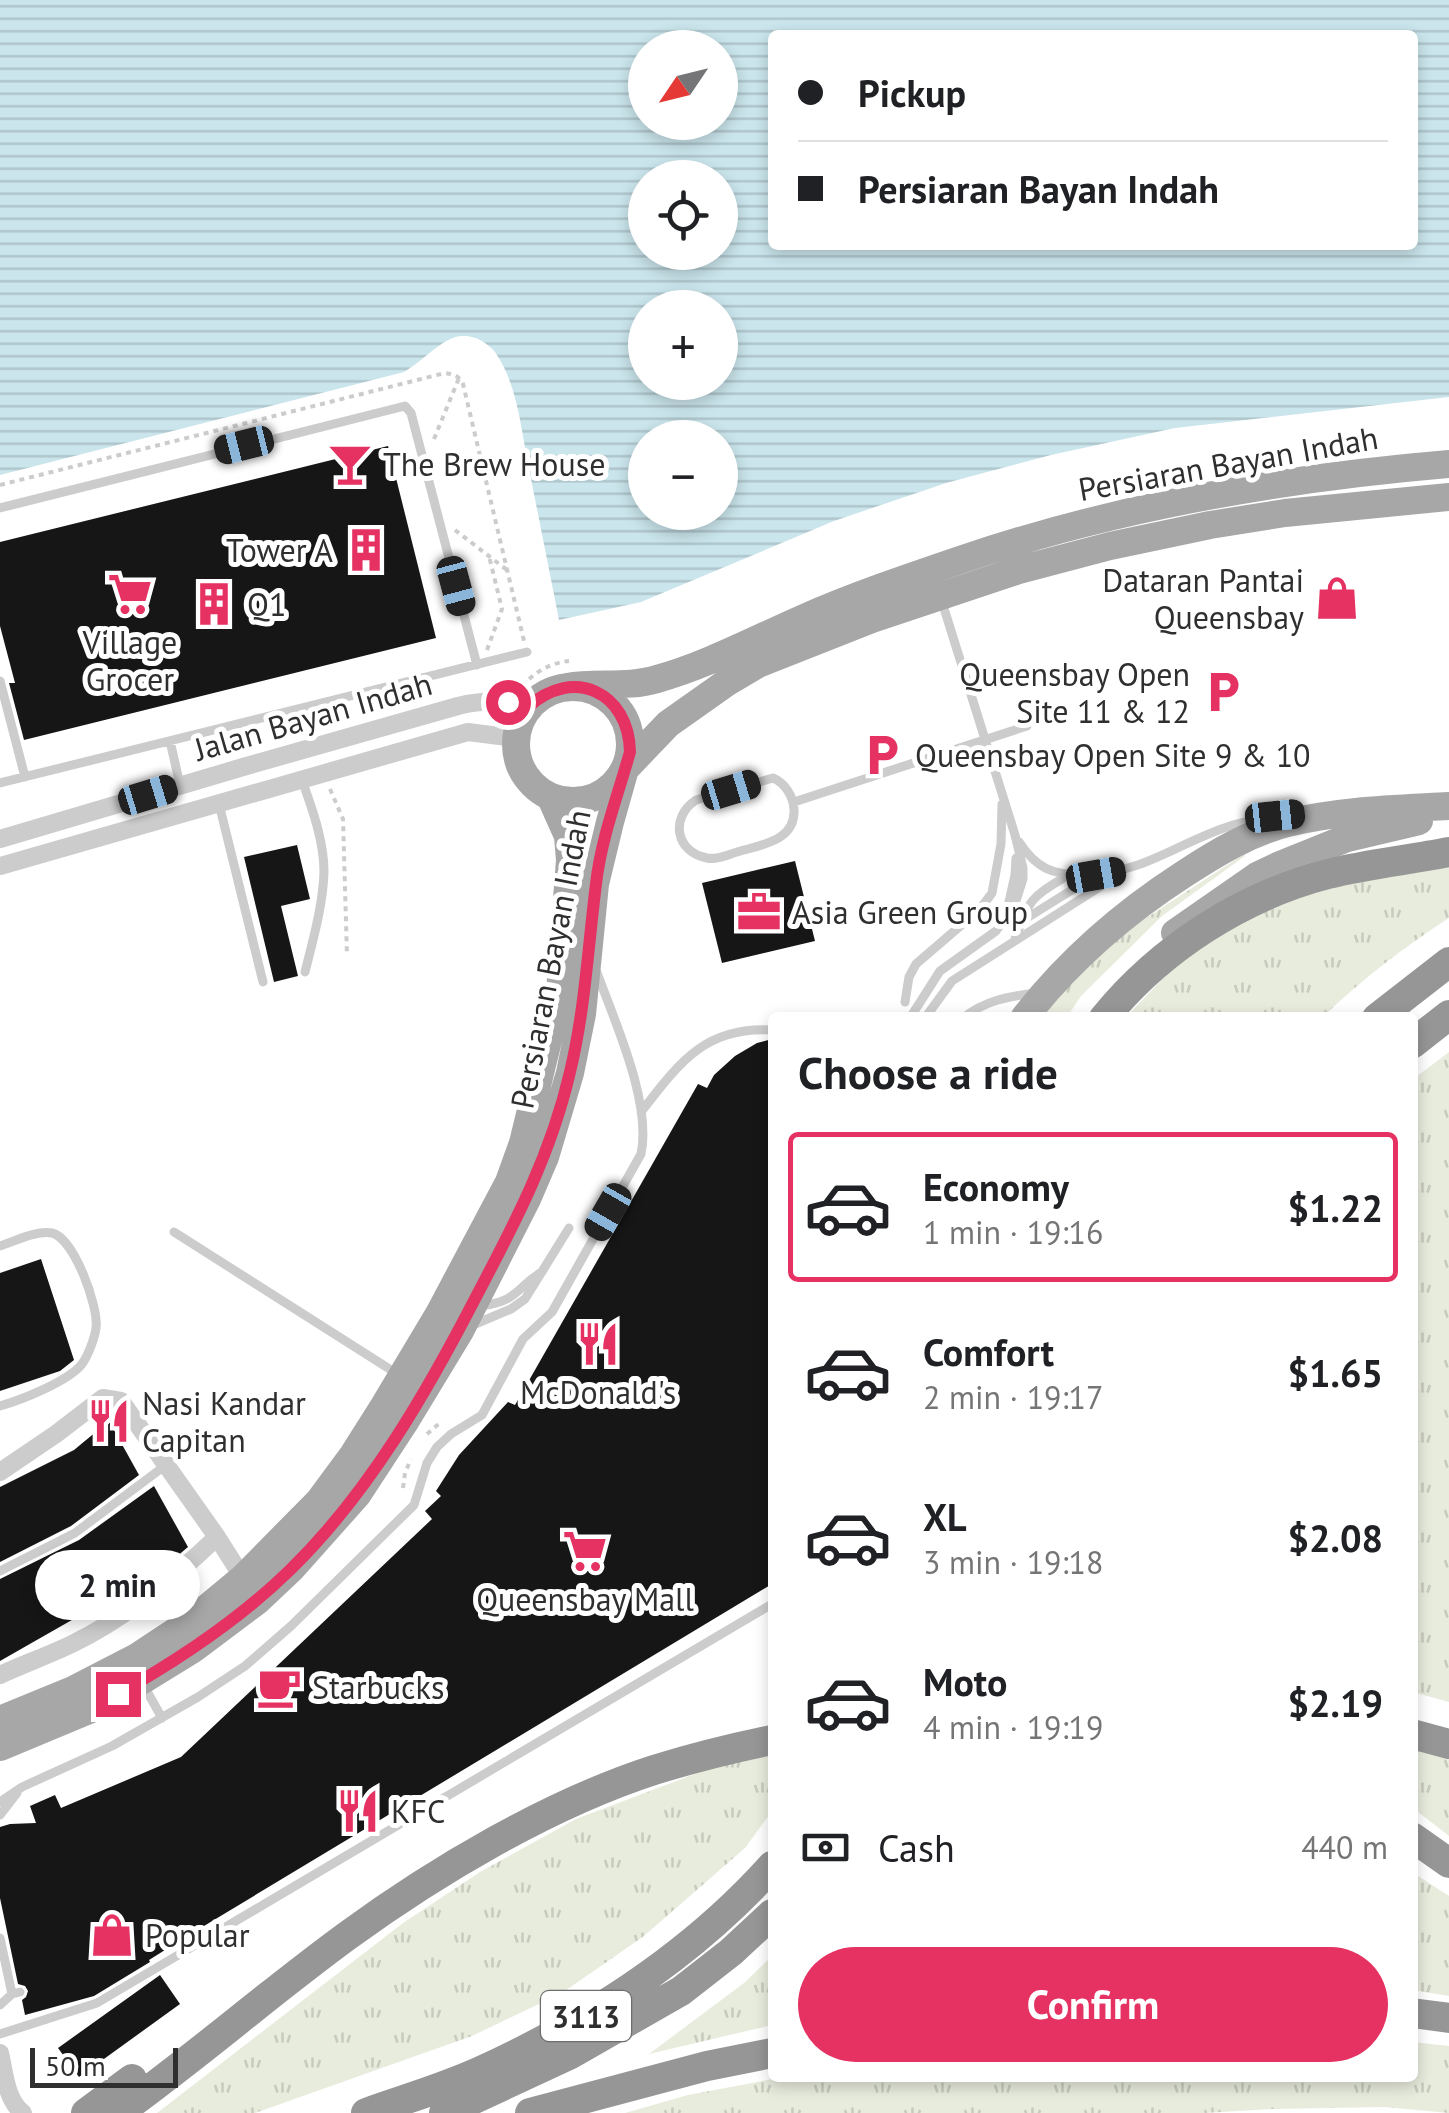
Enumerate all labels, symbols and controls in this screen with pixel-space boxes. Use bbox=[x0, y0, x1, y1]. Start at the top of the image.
north arrow bbox=[628, 30, 738, 140]
map controls bbox=[628, 30, 738, 530]
text: Pickup bbox=[858, 68, 966, 117]
button: locate bbox=[628, 160, 738, 270]
text: Persiaran Bayan Indah bbox=[858, 164, 1219, 213]
button: + bbox=[628, 290, 738, 400]
street label: Persiaran Bayan Indah bbox=[1075, 416, 1381, 510]
button: − bbox=[628, 420, 738, 530]
car bbox=[211, 423, 277, 467]
bar icon: The Brew House bbox=[326, 440, 374, 488]
place label: The Brew House bbox=[383, 443, 605, 485]
building icon: Tower A bbox=[342, 526, 390, 574]
place label: Tower A bbox=[226, 529, 333, 571]
car bbox=[434, 553, 478, 619]
place label: Dataran Pantai Queensbay bbox=[1102, 559, 1304, 638]
supermarket icon: Village Grocer bbox=[106, 570, 154, 618]
shop icon: Dataran Pantai Queensbay bbox=[1313, 574, 1361, 622]
building icon: Q1 bbox=[190, 580, 238, 628]
place label: Q1 bbox=[247, 583, 286, 625]
place label: Village Grocer bbox=[82, 621, 177, 700]
place label: Queensbay Open Site 11 & 12 bbox=[959, 653, 1190, 732]
street label: Jalan Bayan Indah bbox=[187, 662, 437, 771]
parking icon: Queensbay Open Site 11 & 12 bbox=[1199, 668, 1247, 716]
route start bbox=[486, 680, 531, 725]
parking icon: Queensbay Open Site 9 & 10 bbox=[858, 731, 906, 779]
place label: Queensbay Open Site 9 & 10 bbox=[915, 734, 1311, 776]
car bbox=[698, 767, 764, 813]
car bbox=[115, 772, 181, 818]
car bbox=[1244, 798, 1306, 834]
street label: Persiaran Bayan Indah bbox=[500, 806, 600, 1112]
car bbox=[1064, 855, 1128, 895]
office icon: Asia Green Group bbox=[735, 888, 783, 936]
place label: Asia Green Group bbox=[792, 891, 1028, 933]
text: Choose a ride bbox=[798, 1043, 1058, 1101]
icon: car bbox=[803, 1162, 893, 1252]
text: Economy bbox=[923, 1162, 1069, 1211]
car bbox=[580, 1179, 636, 1245]
text: $1.22 bbox=[1287, 1183, 1383, 1232]
text: 1 min · 19:16 bbox=[923, 1211, 1103, 1253]
restaurant icon: McDonald's bbox=[574, 1320, 622, 1368]
icon: car bbox=[803, 1327, 893, 1417]
text: Comfort bbox=[923, 1327, 1054, 1376]
text: $1.65 bbox=[1287, 1348, 1383, 1397]
place label: McDonald's bbox=[520, 1371, 676, 1413]
text: 2 min · 19:17 bbox=[923, 1376, 1103, 1418]
place label: Nasi Kandar Capitan bbox=[142, 1382, 306, 1461]
restaurant icon: Nasi Kandar Capitan bbox=[85, 1397, 133, 1445]
icon: car bbox=[803, 1492, 893, 1582]
text: XL bbox=[923, 1492, 967, 1541]
text: $2.08 bbox=[1287, 1513, 1383, 1562]
supermarket icon: Queensbay Mall bbox=[561, 1527, 609, 1575]
text: 3 min · 19:18 bbox=[923, 1541, 1103, 1583]
callout: 2 min bbox=[36, 1549, 200, 1619]
text: 2 min bbox=[78, 1564, 157, 1606]
place label: Queensbay Mall bbox=[476, 1578, 694, 1620]
icon: car bbox=[803, 1657, 893, 1747]
text: Moto bbox=[923, 1657, 1007, 1706]
cafe icon: Starbucks bbox=[255, 1663, 303, 1711]
place label: Starbucks bbox=[312, 1666, 444, 1708]
route end bbox=[96, 1672, 141, 1717]
text: $2.19 bbox=[1287, 1678, 1383, 1727]
text: 4 min · 19:19 bbox=[923, 1706, 1103, 1748]
restaurant icon: KFC bbox=[334, 1787, 382, 1835]
place label: KFC bbox=[391, 1790, 445, 1832]
icon: cash bbox=[798, 1820, 853, 1875]
text: Cash bbox=[878, 1823, 955, 1872]
text: 440 m bbox=[1301, 1826, 1388, 1868]
shop icon: Popular bbox=[88, 1911, 136, 1959]
place label: Popular bbox=[145, 1914, 250, 1956]
button: Confirm bbox=[798, 1947, 1388, 2062]
road number: 3113 bbox=[541, 1991, 631, 2041]
scale bar bbox=[30, 2043, 178, 2088]
text: 50 m bbox=[45, 2047, 106, 2084]

